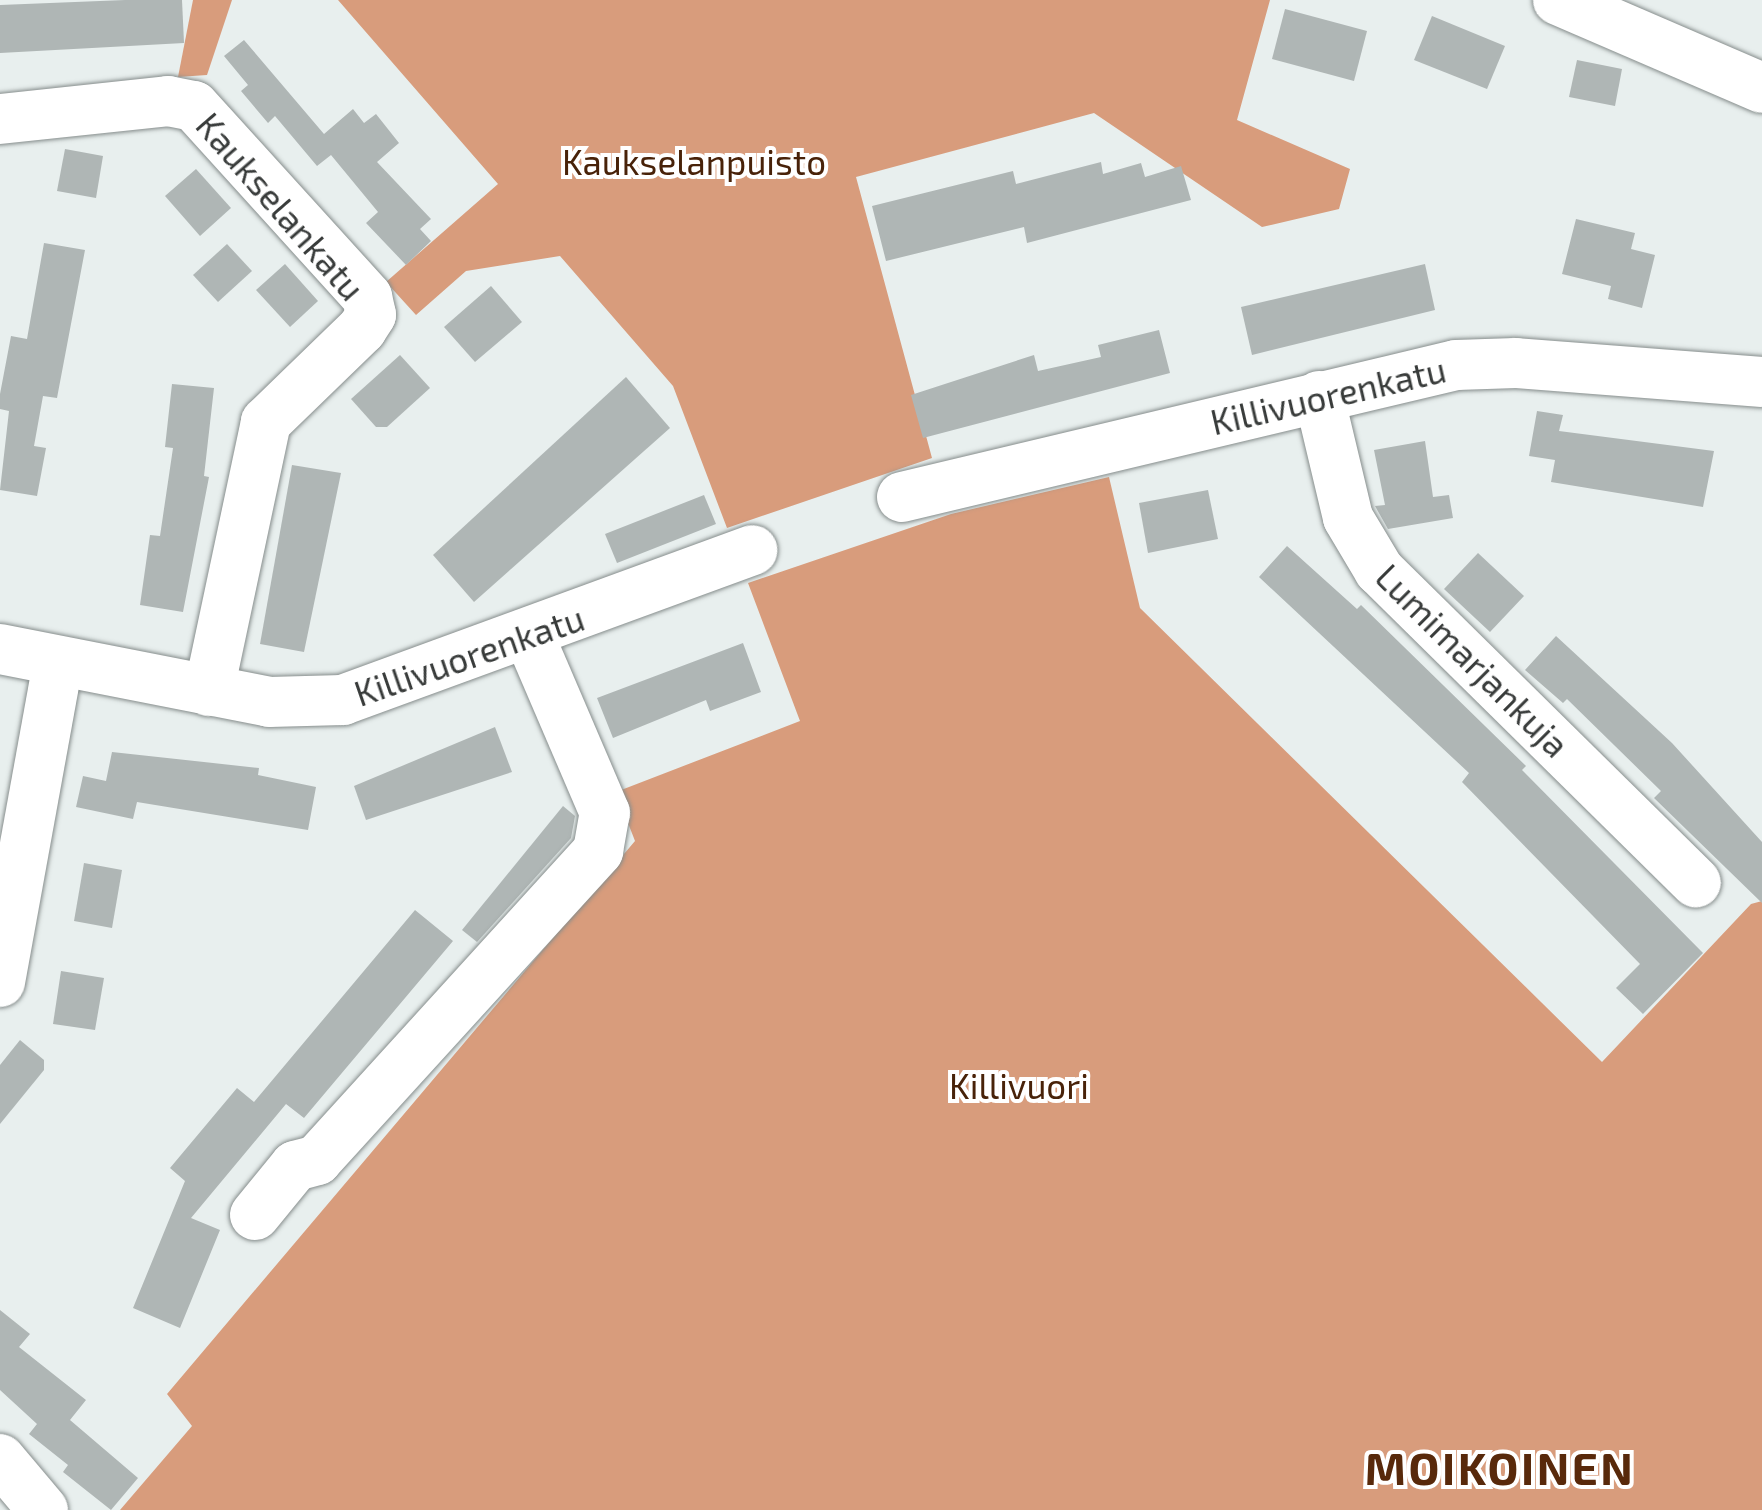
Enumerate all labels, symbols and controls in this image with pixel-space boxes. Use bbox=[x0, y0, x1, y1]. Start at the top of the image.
street label: Kaukselankatu bbox=[188, 104, 374, 308]
park label: Kaukselanpuisto bbox=[562, 140, 826, 182]
street label: Killivuorenkatu bbox=[1206, 348, 1450, 442]
street label: Lumimarjankuja bbox=[1368, 555, 1578, 765]
street label: Killivuorenkatu bbox=[349, 596, 589, 714]
park label: Killivuori bbox=[949, 1064, 1089, 1106]
district label: MOIKOINEN bbox=[1365, 1441, 1635, 1495]

